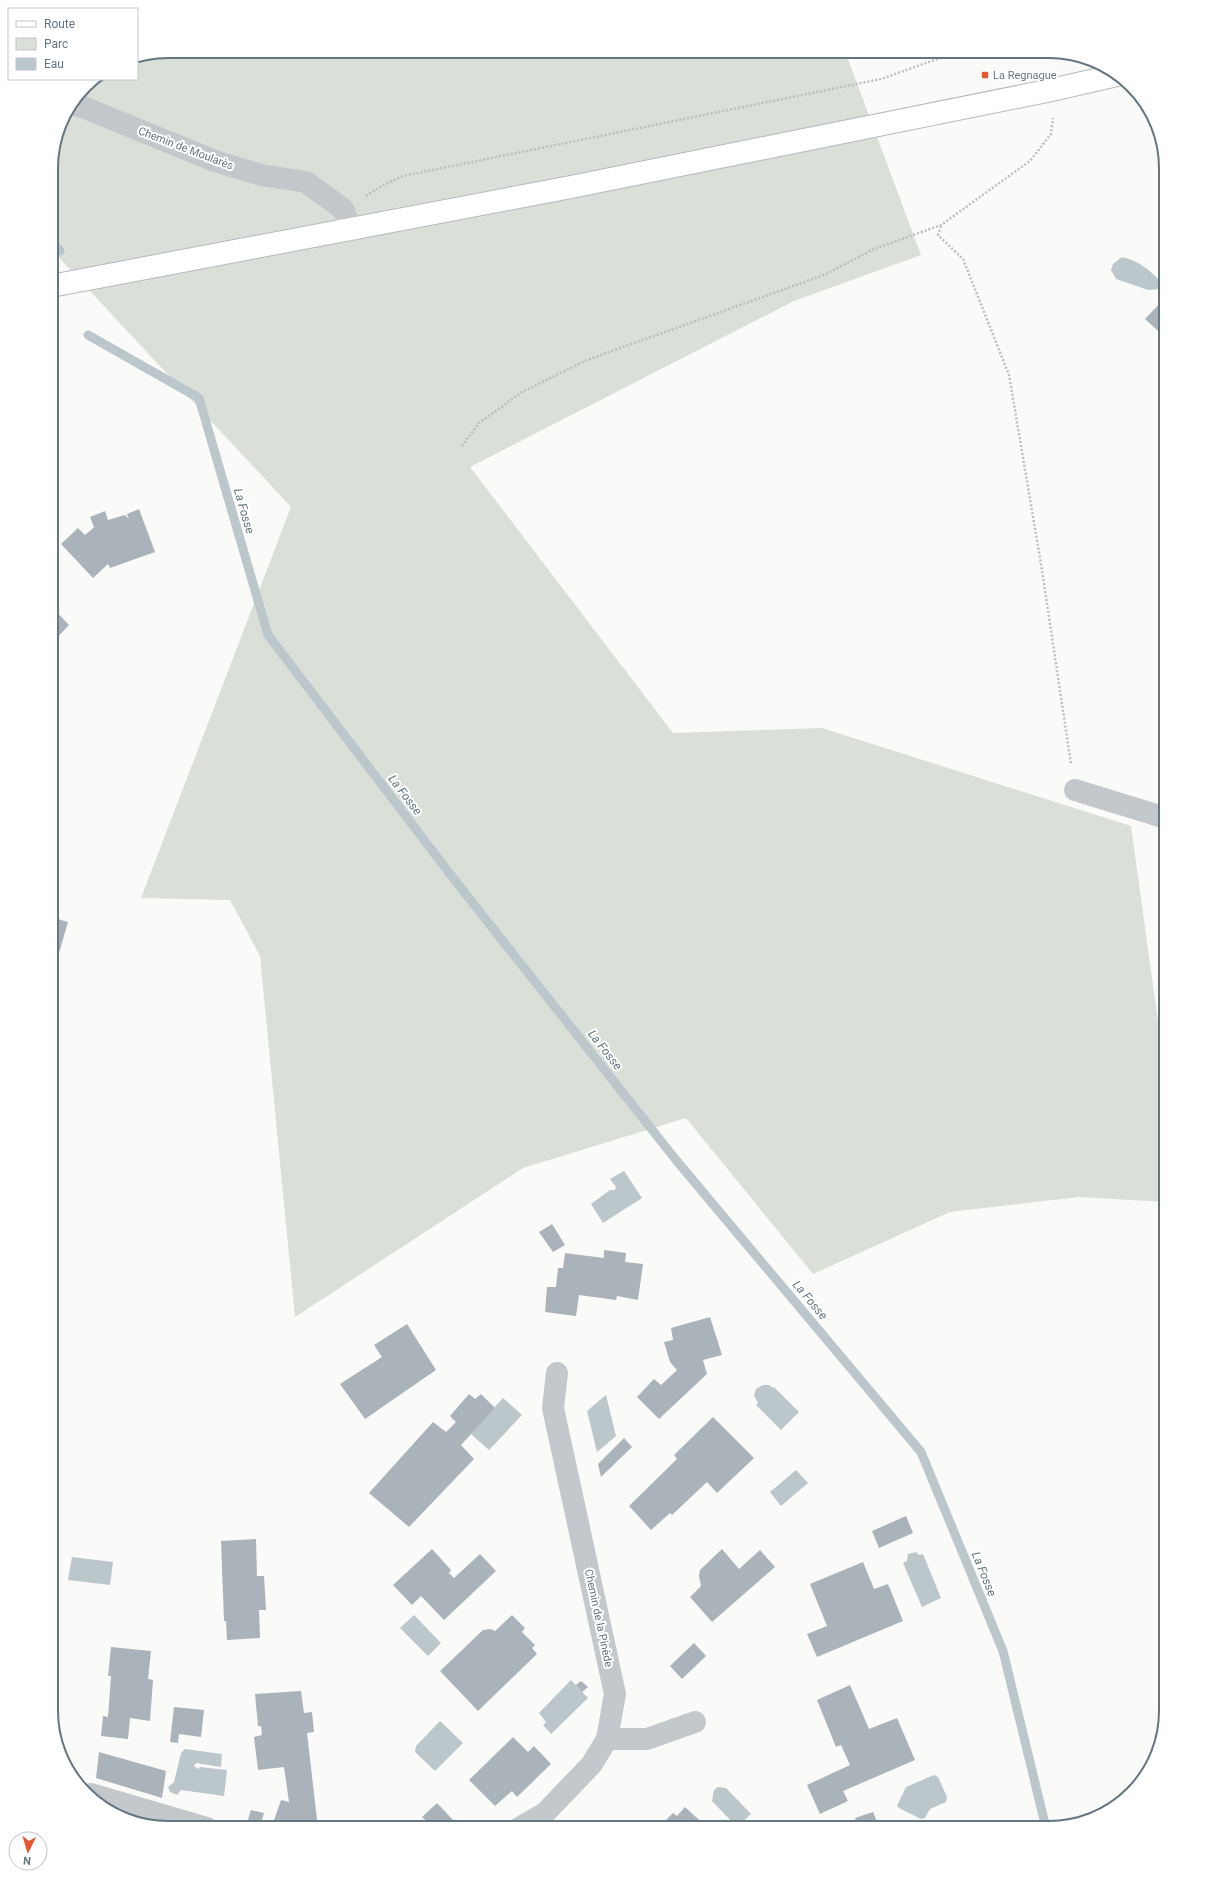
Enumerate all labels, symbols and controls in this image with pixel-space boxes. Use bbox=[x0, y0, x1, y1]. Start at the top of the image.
legend bbox=[8, 8, 138, 80]
text: Route bbox=[44, 17, 75, 31]
text: Parc bbox=[44, 37, 68, 51]
text: Eau bbox=[44, 57, 64, 71]
place label: La Regnague bbox=[993, 69, 1057, 82]
marker: La Regnague bbox=[980, 70, 990, 80]
street label: Chemin de Moularès bbox=[136, 124, 235, 173]
water label: La Fosse bbox=[231, 487, 257, 535]
water label: La Fosse bbox=[385, 772, 425, 818]
water label: La Fosse bbox=[585, 1027, 625, 1073]
water label: La Fosse bbox=[790, 1278, 830, 1322]
water label: La Fosse bbox=[969, 1550, 999, 1598]
street label: Chemin de la Pinède bbox=[582, 1568, 615, 1668]
north arrow bbox=[8, 1831, 48, 1871]
text: N bbox=[23, 1854, 32, 1867]

